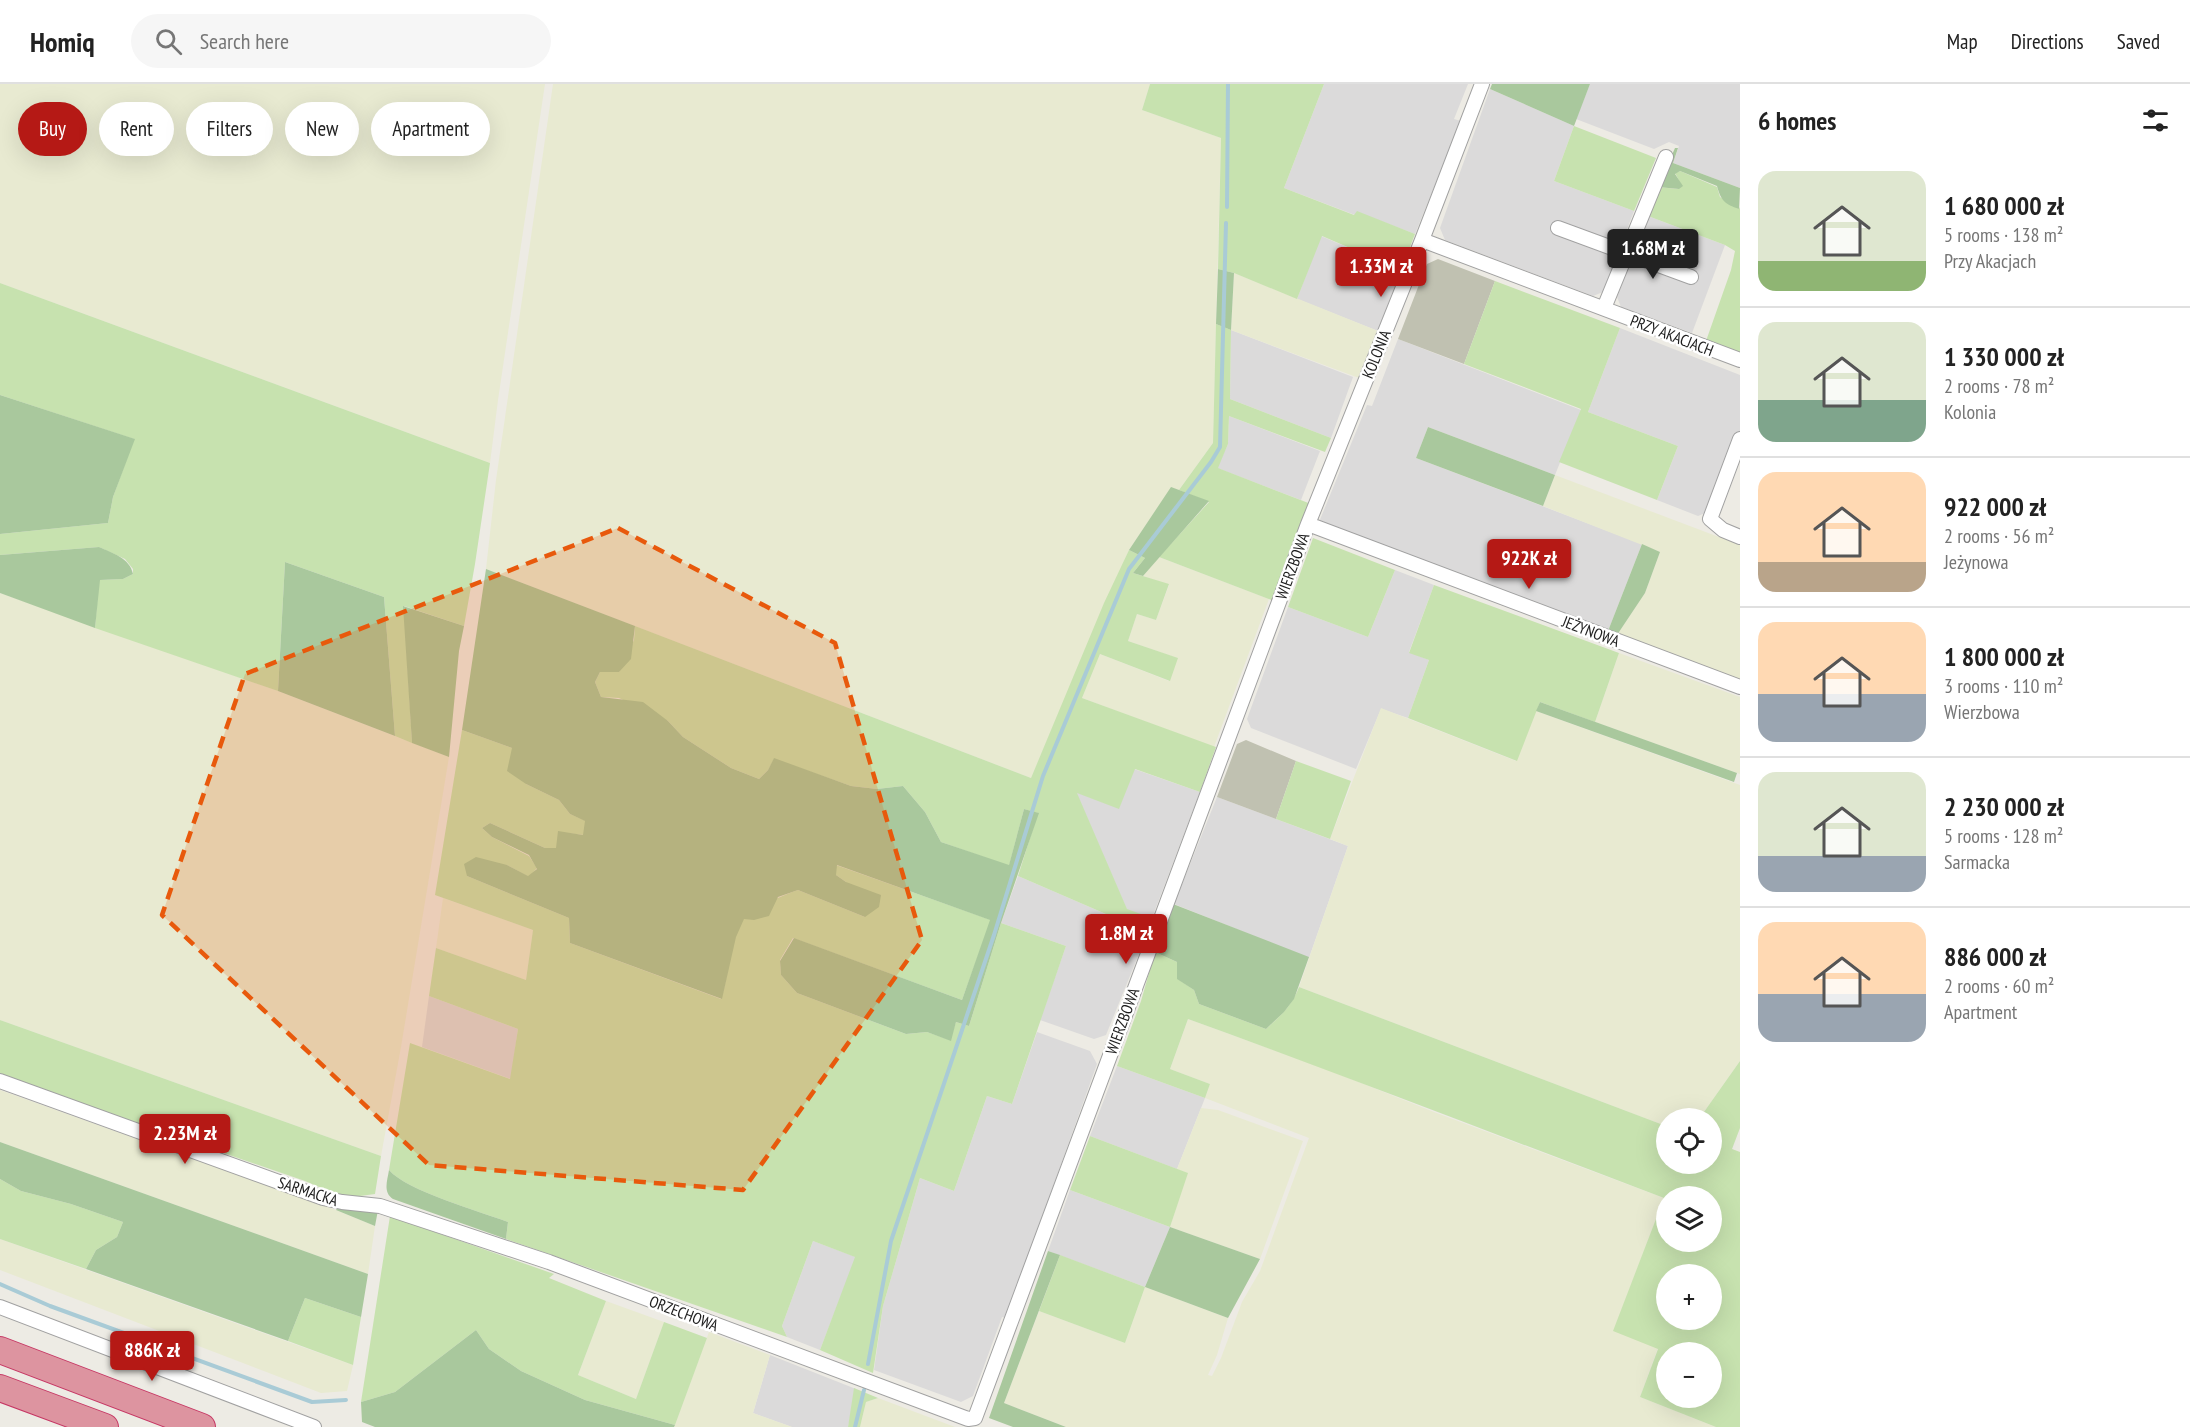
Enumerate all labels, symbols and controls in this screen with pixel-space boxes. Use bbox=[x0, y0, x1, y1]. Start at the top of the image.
search box bbox=[131, 14, 551, 68]
text: Homiq bbox=[30, 23, 95, 60]
icon: search bbox=[152, 25, 185, 58]
text: Search here bbox=[200, 27, 289, 55]
text: Map bbox=[1947, 28, 1978, 55]
text: Directions bbox=[2011, 28, 2084, 55]
text: Saved bbox=[2117, 28, 2160, 55]
chip: Buy bbox=[18, 102, 87, 156]
chip: Rent bbox=[99, 102, 174, 156]
chip: Filters bbox=[186, 102, 273, 156]
chip: New bbox=[285, 102, 359, 156]
chip: Apartment bbox=[371, 102, 490, 156]
text: 6 homes bbox=[1758, 104, 1836, 137]
icon: filters bbox=[2139, 104, 2172, 137]
text: 1 680 000 zł bbox=[1944, 189, 2064, 222]
icon: home bbox=[1806, 195, 1878, 267]
text: 5 rooms · 138 m² bbox=[1944, 222, 2063, 248]
pin: 1.68M zł bbox=[1591, 229, 1715, 280]
text: 1.68M zł bbox=[1621, 235, 1685, 261]
pin: 1.33M zł bbox=[1319, 247, 1443, 298]
text: Przy Akacjach bbox=[1944, 248, 2036, 274]
text: 1.33M zł bbox=[1349, 253, 1413, 279]
street label: PRZY AKACJACH bbox=[1627, 310, 1717, 360]
street label: KOLONIA bbox=[1357, 326, 1395, 381]
text: 1 330 000 zł bbox=[1944, 340, 2064, 373]
icon: home bbox=[1806, 346, 1878, 418]
text: 2 rooms · 78 m² bbox=[1944, 373, 2054, 399]
text: Kolonia bbox=[1944, 399, 1996, 425]
text: 922 000 zł bbox=[1944, 490, 2046, 523]
icon: home bbox=[1806, 496, 1878, 568]
text: 2 rooms · 56 m² bbox=[1944, 523, 2054, 549]
street label: WIERZBOWA bbox=[1271, 529, 1313, 602]
pin: 922K zł bbox=[1474, 539, 1584, 590]
text: 922K zł bbox=[1501, 545, 1557, 571]
text: Jeżynowa bbox=[1944, 549, 2009, 575]
street label: JEŻYNOWA bbox=[1559, 611, 1623, 651]
text: 1 800 000 zł bbox=[1944, 640, 2064, 673]
icon: home bbox=[1806, 646, 1878, 718]
text: 3 rooms · 110 m² bbox=[1944, 673, 2063, 699]
text: Wierzbowa bbox=[1944, 699, 2020, 725]
text: 2 230 000 zł bbox=[1944, 790, 2064, 823]
icon: home bbox=[1806, 796, 1878, 868]
text: 5 rooms · 128 m² bbox=[1944, 823, 2063, 849]
text: Sarmacka bbox=[1944, 849, 2010, 875]
pin: 1.8M zł bbox=[1071, 914, 1181, 965]
text: 1.8M zł bbox=[1099, 920, 1153, 946]
text: 886 000 zł bbox=[1944, 940, 2046, 973]
icon: home bbox=[1806, 946, 1878, 1018]
text: 2 rooms · 60 m² bbox=[1944, 973, 2054, 999]
street label: WIERZBOWA bbox=[1101, 984, 1143, 1057]
text: Apartment bbox=[1944, 999, 2017, 1025]
map controls bbox=[1656, 1108, 1722, 1408]
button: locate bbox=[1656, 1108, 1722, 1174]
pin: 2.23M zł bbox=[123, 1114, 247, 1165]
text: 2.23M zł bbox=[153, 1120, 217, 1146]
street label: SARMACKA bbox=[275, 1172, 341, 1210]
button: layers bbox=[1656, 1186, 1722, 1252]
button: + bbox=[1656, 1264, 1722, 1330]
street label: ORZECHOWA bbox=[647, 1291, 722, 1335]
pin: 886K zł bbox=[97, 1331, 207, 1382]
text: 886K zł bbox=[124, 1337, 180, 1363]
button: − bbox=[1656, 1342, 1722, 1408]

